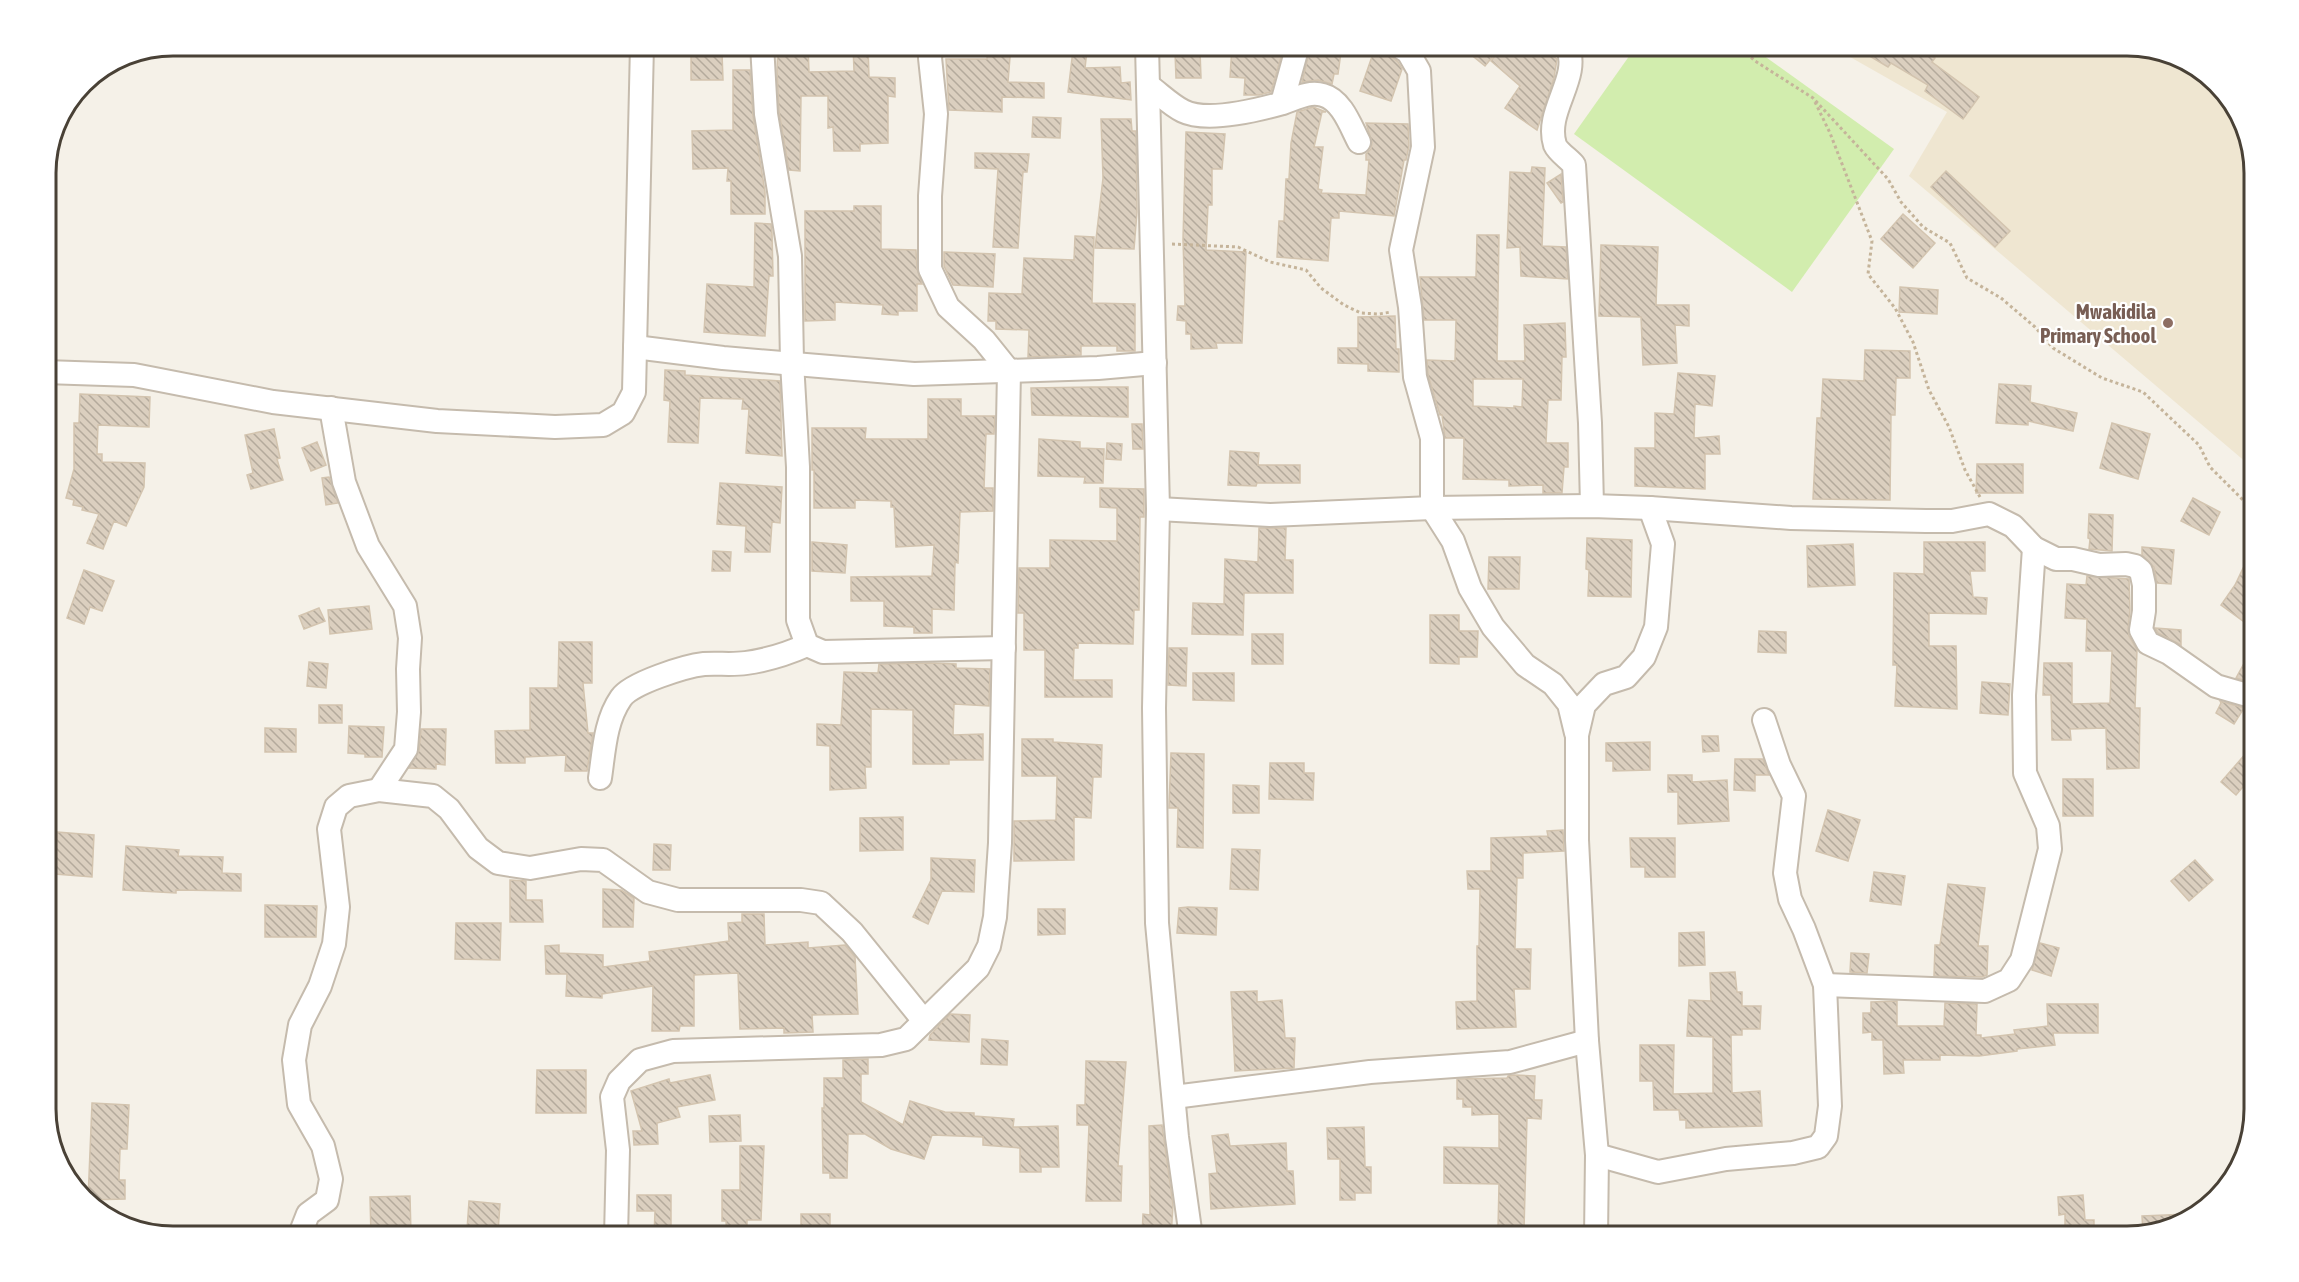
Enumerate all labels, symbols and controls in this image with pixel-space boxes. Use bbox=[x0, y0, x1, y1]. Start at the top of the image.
place label: Mwakidila Primary School bbox=[2040, 299, 2156, 347]
marker: Mwakidila Primary School bbox=[2161, 316, 2175, 330]

